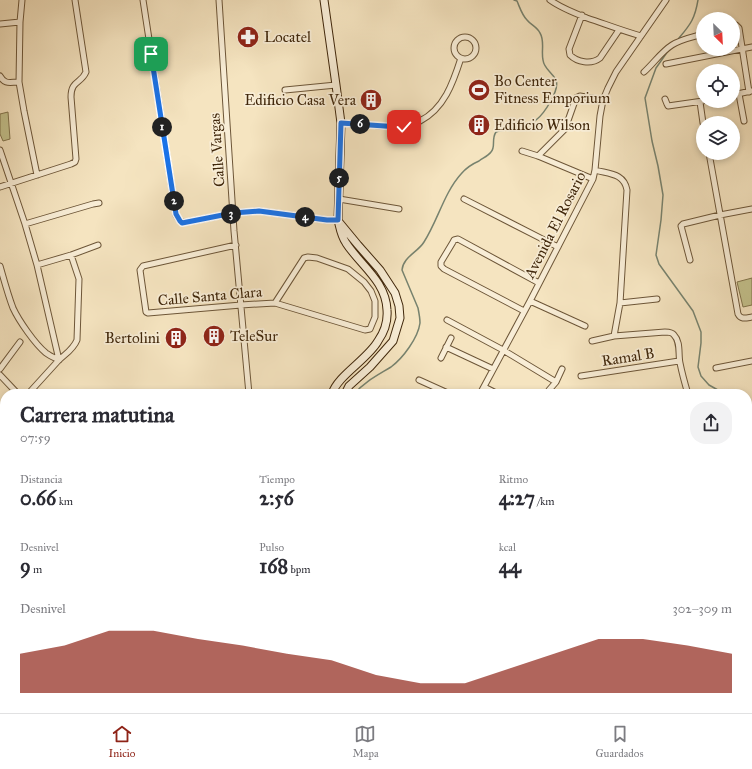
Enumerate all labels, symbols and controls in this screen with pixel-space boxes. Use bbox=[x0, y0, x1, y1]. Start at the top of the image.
north arrow bbox=[696, 12, 740, 56]
map controls bbox=[696, 12, 740, 160]
pharmacy icon: Locatel bbox=[235, 24, 261, 50]
place label: Locatel bbox=[264, 28, 312, 46]
pin bbox=[134, 37, 168, 71]
icon: arrive bbox=[140, 43, 162, 65]
button: locate bbox=[696, 64, 740, 108]
place label: Bo Center Fitness Emporium bbox=[494, 72, 611, 107]
sports icon: Bo Center Fitness Emporium bbox=[466, 77, 492, 103]
building icon: Edificio Casa Vera bbox=[358, 87, 384, 113]
place label: Edificio Casa Vera bbox=[244, 91, 357, 109]
pin bbox=[387, 110, 421, 144]
street label: Calle Vargas bbox=[205, 112, 229, 188]
building icon: Edificio Wilson bbox=[466, 112, 492, 138]
pin: 6 bbox=[350, 114, 370, 134]
icon: check bbox=[393, 116, 415, 138]
place label: Edificio Wilson bbox=[494, 116, 590, 134]
button: layers bbox=[696, 116, 740, 160]
pin: 1 bbox=[152, 117, 172, 137]
text: 6 bbox=[357, 117, 363, 130]
text: 1 bbox=[160, 120, 164, 133]
pin: 5 bbox=[329, 168, 349, 188]
street label: Avenida El Rosario bbox=[520, 168, 590, 282]
text: 5 bbox=[336, 171, 342, 184]
pin: 2 bbox=[164, 191, 184, 211]
text: 2 bbox=[171, 194, 177, 207]
pin: 3 bbox=[221, 204, 241, 224]
text: 3 bbox=[229, 207, 233, 220]
pin: 4 bbox=[295, 207, 315, 227]
text: 4 bbox=[302, 210, 308, 223]
street label: Calle Santa Clara bbox=[157, 282, 264, 310]
building icon: TeleSur bbox=[201, 323, 227, 349]
building icon: Bertolini bbox=[163, 325, 189, 351]
place label: TeleSur bbox=[230, 327, 278, 345]
place label: Bertolini bbox=[105, 329, 160, 347]
street label: Ramal B bbox=[600, 344, 656, 370]
text: Carrera matutina bbox=[20, 401, 174, 428]
button: share bbox=[690, 402, 732, 444]
text: 07:59 bbox=[20, 430, 51, 446]
text: Distancia bbox=[20, 473, 63, 486]
text: Tiempo bbox=[259, 473, 295, 486]
text: Ritmo bbox=[499, 473, 528, 486]
text: 0.66 bbox=[20, 486, 56, 510]
text: 2:56 bbox=[259, 486, 294, 510]
text: 4:27 bbox=[499, 486, 535, 510]
text: km bbox=[56, 495, 73, 508]
text: /km bbox=[535, 495, 555, 508]
text: Desnivel bbox=[20, 541, 59, 554]
text: Pulso bbox=[259, 541, 284, 554]
text: kcal bbox=[499, 541, 516, 554]
text: 9 bbox=[20, 554, 31, 578]
text: 168 bbox=[259, 554, 288, 578]
text: 44 bbox=[499, 554, 521, 578]
text: m bbox=[31, 563, 42, 576]
text: bpm bbox=[288, 563, 310, 576]
text: Desnivel bbox=[20, 601, 66, 617]
text: 302–309 m bbox=[673, 601, 732, 617]
tab: Inicio bbox=[109, 723, 135, 760]
tab: Mapa bbox=[352, 723, 379, 760]
tab: Guardados bbox=[596, 723, 643, 760]

